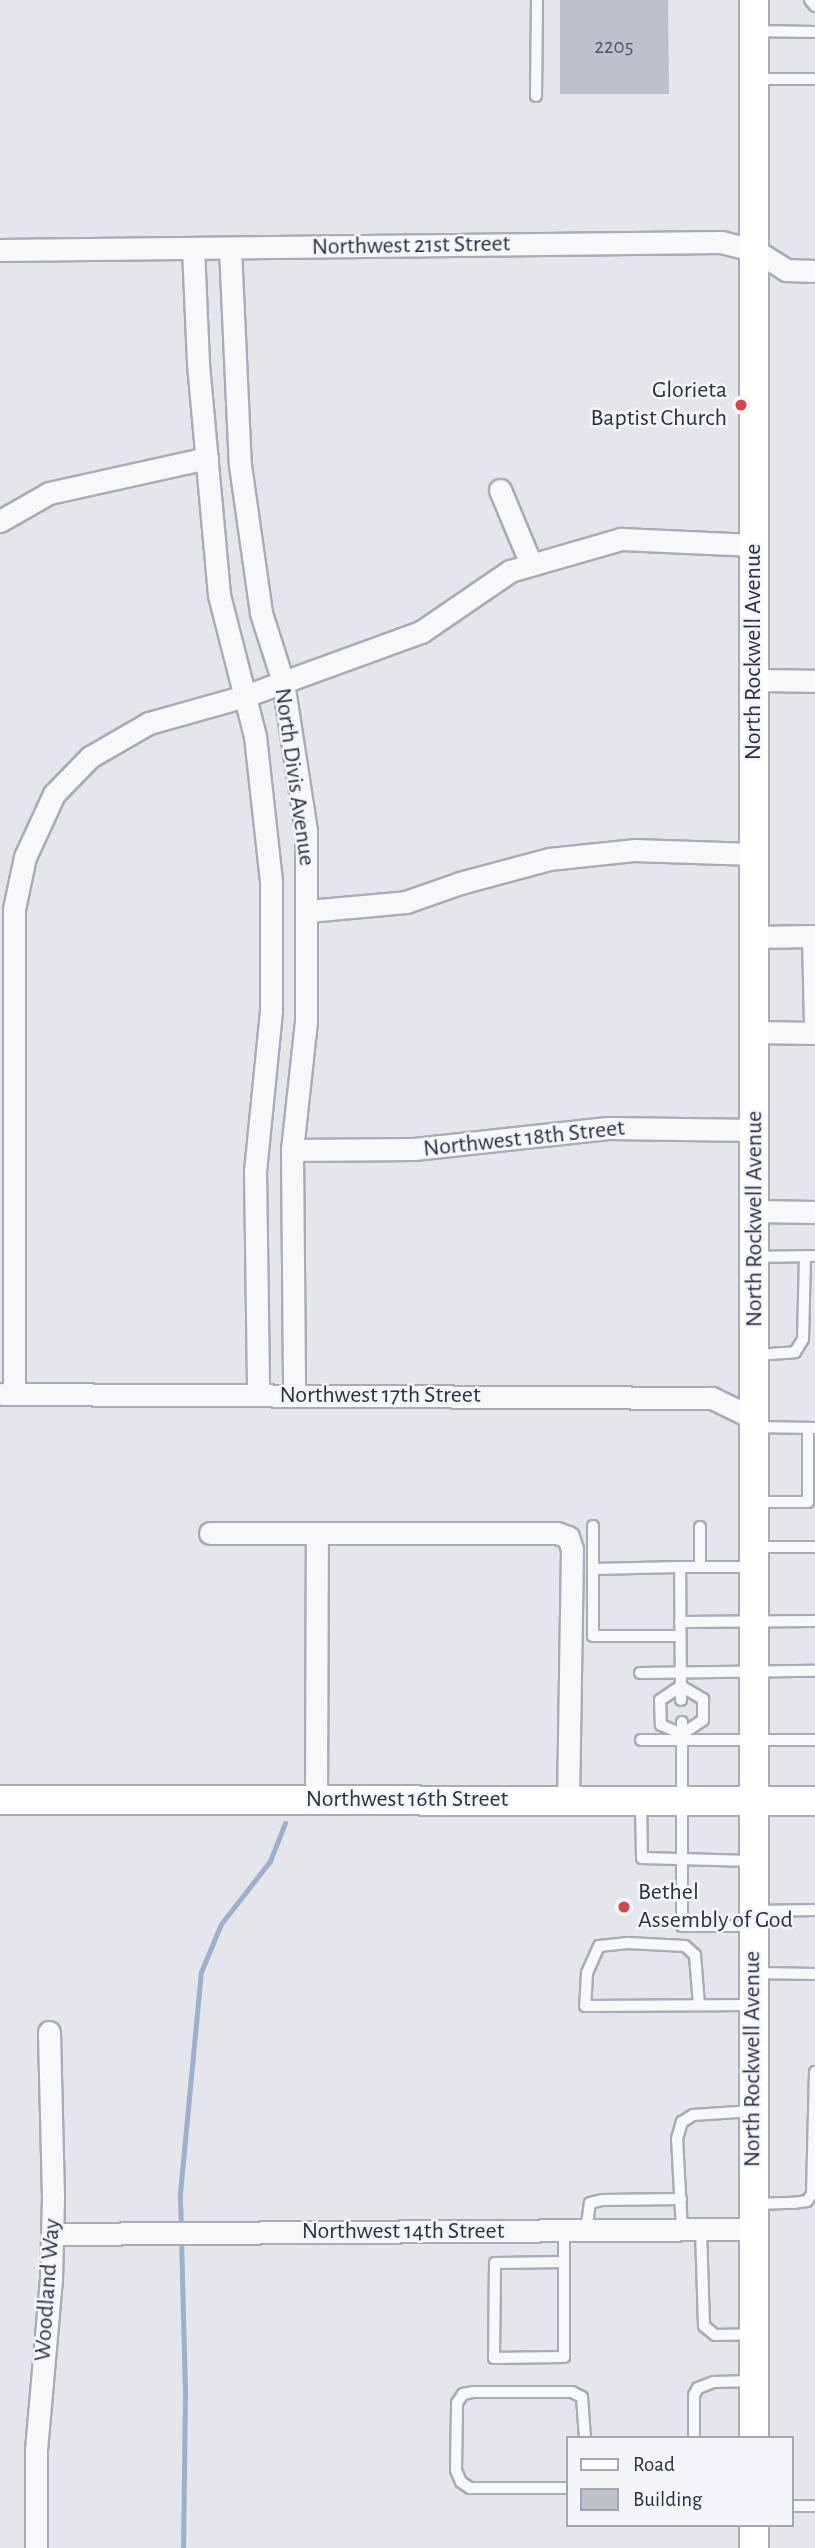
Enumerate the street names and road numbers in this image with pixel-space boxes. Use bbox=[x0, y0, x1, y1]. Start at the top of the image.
street label: Northwest 21st Street bbox=[312, 230, 510, 262]
street label: North Rockwell Avenue bbox=[740, 544, 768, 760]
street label: North Divis Avenue bbox=[267, 686, 321, 868]
street label: North Rockwell Avenue bbox=[741, 1111, 769, 1327]
street label: Northwest 18th Street bbox=[422, 1114, 626, 1164]
street label: Northwest 17th Street bbox=[279, 1382, 481, 1410]
street label: Northwest 16th Street bbox=[306, 1786, 508, 1814]
street label: North Rockwell Avenue bbox=[739, 1951, 767, 2167]
street label: Woodland Way bbox=[29, 2218, 67, 2362]
street label: Northwest 14th Street bbox=[302, 2218, 504, 2246]

